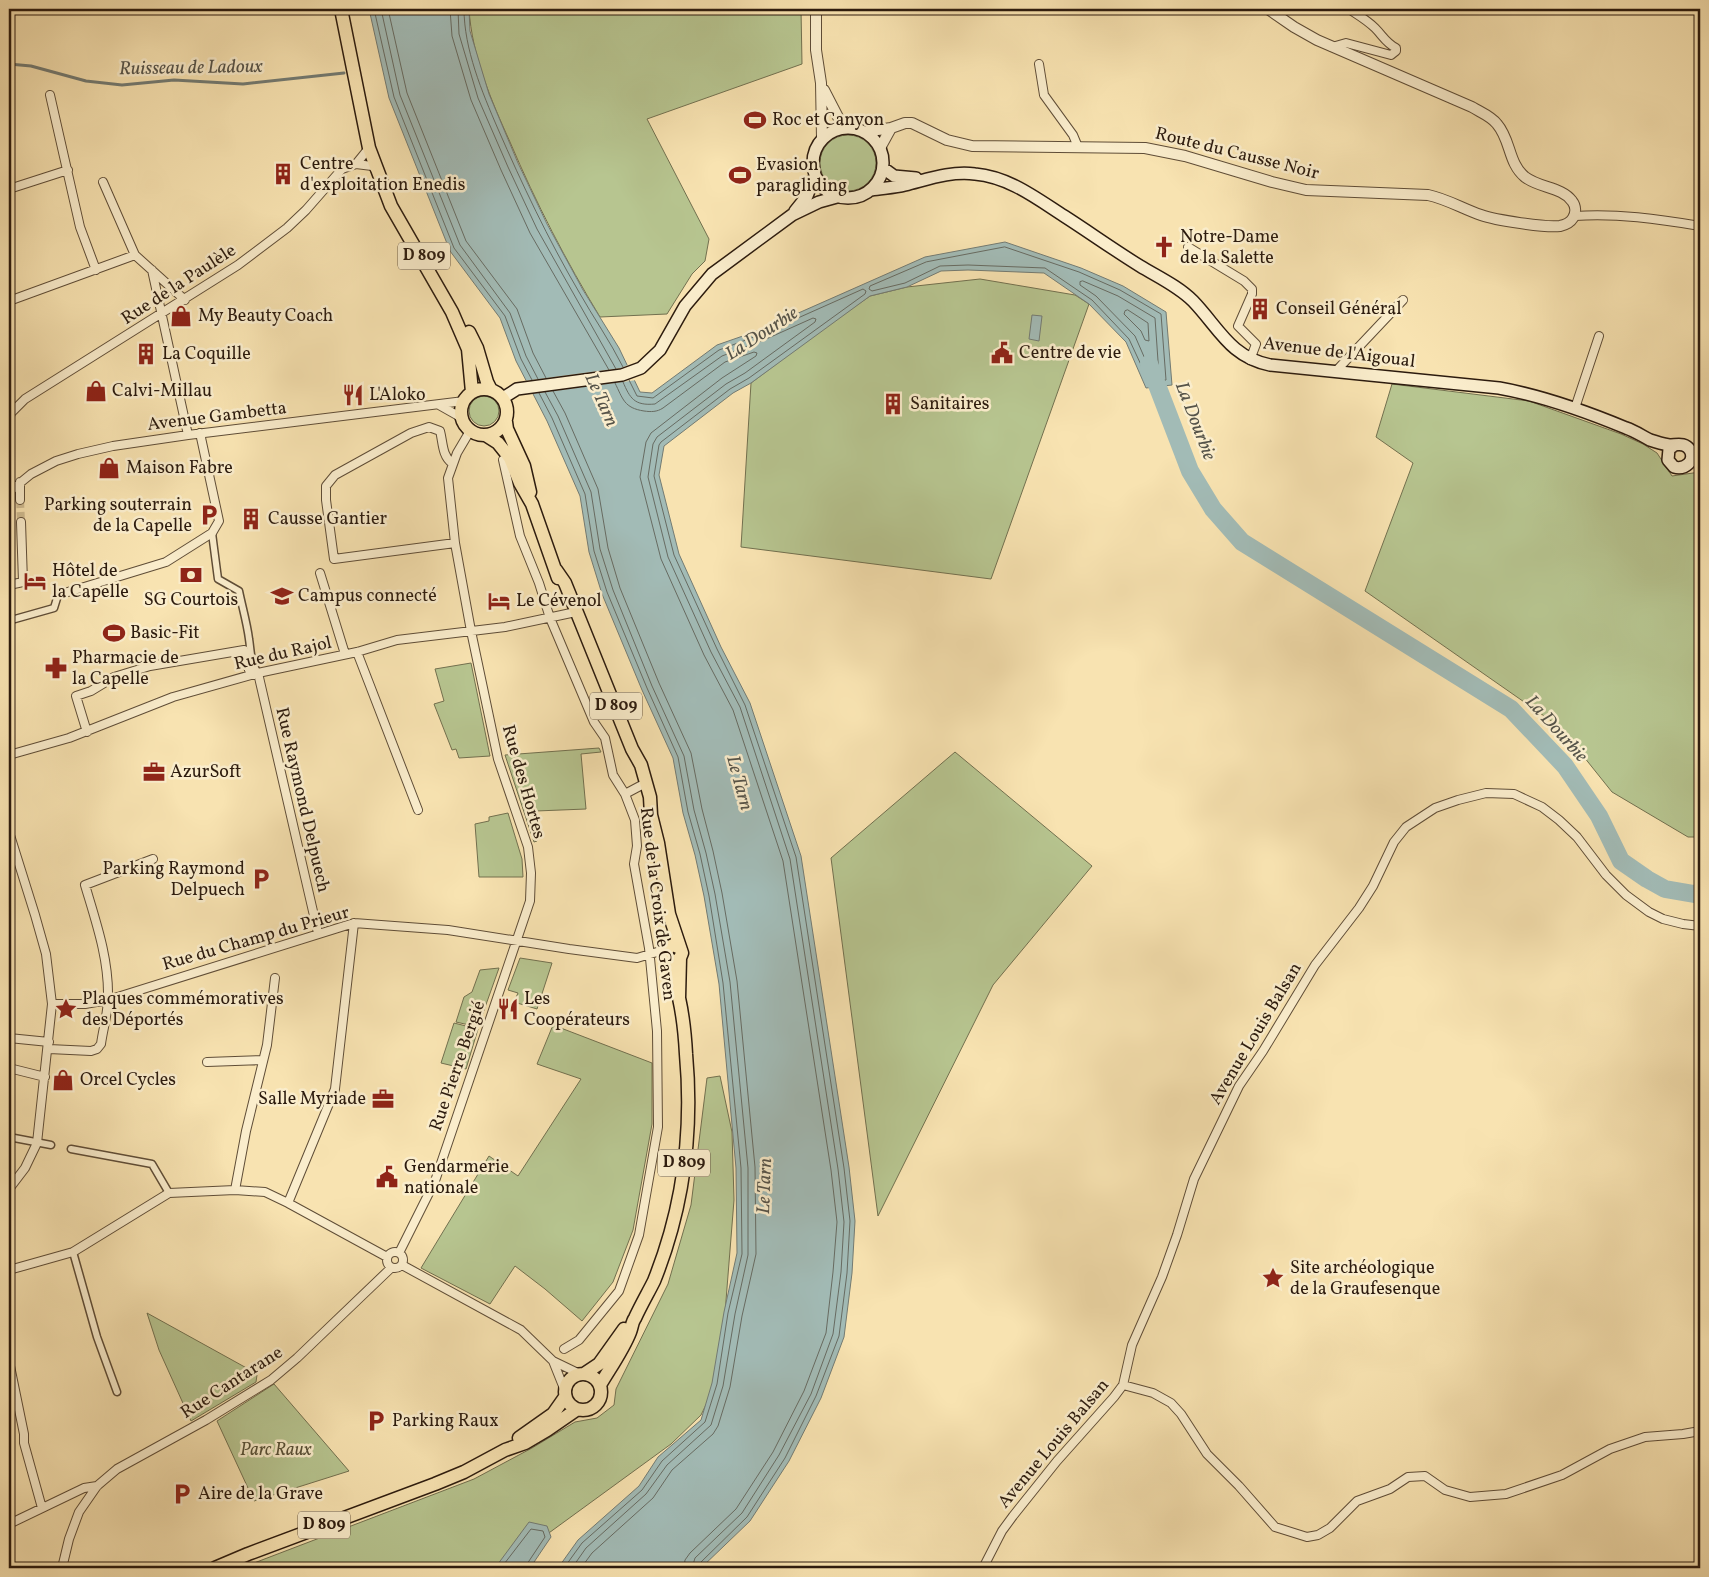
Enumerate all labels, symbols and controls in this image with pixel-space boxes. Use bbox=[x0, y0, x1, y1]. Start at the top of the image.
water label: Ruisseau de Ladoux bbox=[119, 54, 263, 82]
sports icon: Roc et Canyon bbox=[742, 107, 768, 133]
place label: Roc et Canyon bbox=[772, 108, 885, 133]
street label: Route du Causse Noir bbox=[1152, 122, 1322, 187]
place label: Centre d'exploitation Enedis bbox=[300, 152, 465, 198]
place label: Evasion paragliding bbox=[756, 153, 847, 199]
building icon: Centre d'exploitation Enedis bbox=[270, 161, 296, 187]
sports icon: Evasion paragliding bbox=[727, 162, 753, 188]
place label: Notre-Dame de la Salette bbox=[1180, 225, 1279, 271]
church icon: Notre-Dame de la Salette bbox=[1151, 234, 1177, 260]
street label: Rue de la Paulèle bbox=[117, 239, 241, 331]
road number: D 809 bbox=[398, 242, 450, 270]
building icon: Conseil Général bbox=[1247, 296, 1273, 322]
place label: Conseil Général bbox=[1276, 297, 1402, 322]
water label: La Dourbie bbox=[720, 301, 804, 367]
shop icon: My Beauty Coach bbox=[168, 303, 194, 329]
place label: My Beauty Coach bbox=[198, 304, 334, 329]
street label: Avenue de l'Aigoual bbox=[1261, 331, 1417, 375]
public building icon: Centre de vie bbox=[989, 340, 1015, 366]
building icon: La Coquille bbox=[133, 341, 159, 367]
place label: Centre de vie bbox=[1019, 341, 1121, 366]
place label: La Coquille bbox=[162, 342, 251, 367]
water label: Le Tarn bbox=[578, 369, 624, 431]
shop icon: Calvi-Millau bbox=[83, 378, 109, 404]
water label: La Dourbie bbox=[1168, 378, 1222, 464]
place label: Calvi-Millau bbox=[112, 379, 212, 404]
restaurant icon: L'Aloko bbox=[340, 382, 366, 408]
place label: L'Aloko bbox=[369, 383, 426, 408]
building icon: Sanitaires bbox=[880, 391, 906, 417]
place label: Sanitaires bbox=[910, 392, 990, 417]
street label: Avenue Gambetta bbox=[146, 396, 288, 438]
shop icon: Maison Fabre bbox=[96, 455, 122, 481]
place label: Maison Fabre bbox=[126, 456, 233, 481]
place label: Parking souterrain de la Capelle bbox=[44, 493, 192, 539]
parking icon: Parking souterrain de la Capelle bbox=[196, 502, 222, 528]
building icon: Causse Gantier bbox=[238, 506, 264, 532]
place label: Causse Gantier bbox=[268, 507, 388, 532]
place label: Hôtel de la Capelle bbox=[52, 559, 129, 605]
bank icon: SG Courtois bbox=[178, 562, 204, 588]
hotel icon: Hôtel de la Capelle bbox=[22, 568, 48, 594]
school or university icon: Campus connecté bbox=[269, 583, 295, 609]
place label: Campus connecté bbox=[298, 584, 437, 609]
place label: SG Courtois bbox=[144, 588, 238, 613]
hotel icon: Le Cévenol bbox=[486, 588, 512, 614]
place label: Le Cévenol bbox=[516, 589, 602, 614]
sports icon: Basic-Fit bbox=[101, 620, 127, 646]
place label: Basic-Fit bbox=[130, 621, 200, 646]
street label: Rue du Rajol bbox=[232, 631, 334, 677]
place label: Pharmacie de la Capelle bbox=[72, 646, 179, 692]
pharmacy icon: Pharmacie de la Capelle bbox=[43, 655, 69, 681]
water label: La Dourbie bbox=[1519, 690, 1593, 768]
road number: D 809 bbox=[590, 692, 642, 719]
street label: Rue Raymond Delpuech bbox=[269, 705, 336, 895]
street label: Rue des Hortes bbox=[495, 722, 551, 842]
water label: Le Tarn bbox=[719, 753, 759, 814]
office icon: AzurSoft bbox=[141, 759, 167, 785]
place label: AzurSoft bbox=[170, 760, 241, 785]
street label: Rue de la Croix de Gaven bbox=[633, 806, 681, 1002]
place label: Parking Raymond Delpuech bbox=[102, 857, 245, 903]
parking icon: Parking Raymond Delpuech bbox=[248, 866, 274, 892]
street label: Rue du Champ du Prieur bbox=[160, 900, 353, 978]
street label: Avenue Louis Balsan bbox=[1204, 958, 1309, 1110]
place label: Plaques commémoratives des Déportés bbox=[82, 987, 284, 1033]
place label: Les Coopérateurs bbox=[524, 987, 630, 1033]
place icon: Plaques commémoratives des Déportés bbox=[53, 996, 79, 1022]
restaurant icon: Les Coopérateurs bbox=[495, 996, 521, 1022]
street label: Rue Pierre Bergié bbox=[424, 997, 492, 1135]
shop icon: Orcel Cycles bbox=[50, 1067, 76, 1093]
place label: Orcel Cycles bbox=[80, 1068, 176, 1093]
office icon: Salle Myriade bbox=[370, 1086, 396, 1112]
place label: Salle Myriade bbox=[258, 1087, 366, 1112]
road number: D 809 bbox=[658, 1150, 710, 1176]
place label: Gendarmerie nationale bbox=[404, 1155, 509, 1201]
water label: Le Tarn bbox=[751, 1157, 779, 1214]
public building icon: Gendarmerie nationale bbox=[374, 1164, 400, 1190]
place label: Site archéologique de la Graufesenque bbox=[1290, 1256, 1440, 1302]
place icon: Site archéologique de la Graufesenque bbox=[1260, 1265, 1286, 1291]
street label: Rue Cantarane bbox=[176, 1341, 288, 1425]
street label: Avenue Louis Balsan bbox=[992, 1374, 1116, 1514]
parking icon: Parking Raux bbox=[363, 1408, 389, 1434]
place label: Parking Raux bbox=[392, 1409, 499, 1434]
park label: Parc Raux bbox=[240, 1438, 313, 1463]
parking icon: Aire de la Grave bbox=[169, 1481, 195, 1507]
place label: Aire de la Grave bbox=[198, 1482, 323, 1507]
road number: D 809 bbox=[298, 1512, 350, 1538]

